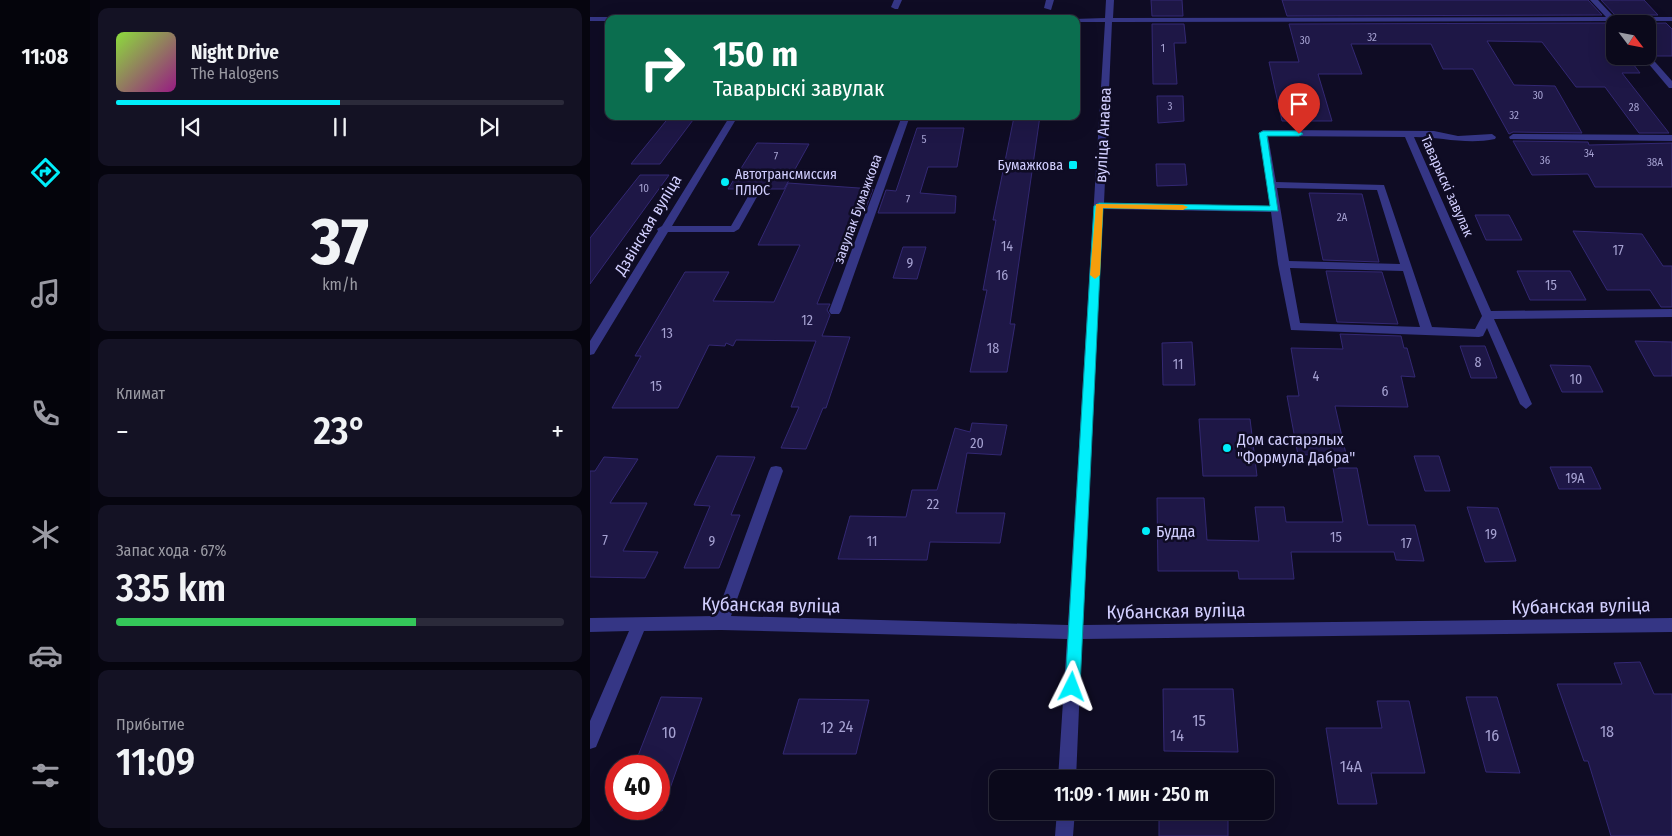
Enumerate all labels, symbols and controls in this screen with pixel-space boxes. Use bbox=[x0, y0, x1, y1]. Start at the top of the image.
north arrow bbox=[1606, 15, 1656, 65]
map controls bbox=[1606, 15, 1656, 65]
house number: 32 bbox=[1367, 31, 1377, 44]
text: 150 m bbox=[713, 33, 798, 75]
house number: 30 bbox=[1300, 34, 1311, 47]
icon: right bbox=[630, 35, 695, 100]
text: Night Drive bbox=[191, 41, 279, 64]
house number: 1 bbox=[1161, 42, 1165, 55]
text: 11:08 bbox=[22, 43, 68, 70]
text: The Halogens bbox=[191, 64, 279, 83]
text: Таварыскі завулак bbox=[713, 75, 884, 102]
pin bbox=[1278, 83, 1320, 134]
street label: вуліца Анаева bbox=[1091, 87, 1115, 183]
house number: 30 bbox=[1533, 89, 1544, 102]
icon: arrive bbox=[1285, 90, 1313, 118]
house number: 3 bbox=[1168, 100, 1173, 113]
house number: 28 bbox=[1629, 101, 1640, 114]
house number: 32 bbox=[1509, 109, 1519, 122]
icon: previous bbox=[177, 113, 205, 141]
icon: pause bbox=[326, 113, 354, 141]
icon: next bbox=[475, 113, 503, 141]
house number: 5 bbox=[921, 133, 927, 146]
street label: Таварыскі завулак bbox=[1417, 133, 1477, 240]
house number: 34 bbox=[1584, 147, 1595, 160]
house number: 7 bbox=[774, 150, 779, 163]
street label: завулак Бумажкова bbox=[830, 152, 886, 266]
house number: 36 bbox=[1540, 154, 1551, 167]
icon: directions bbox=[28, 155, 63, 190]
house number: 38А bbox=[1647, 156, 1663, 169]
place label: Бумажкова bbox=[998, 157, 1063, 174]
marker: Бумажкова bbox=[1067, 159, 1079, 171]
place label: Автотрансмиссия ПЛЮС bbox=[735, 166, 837, 199]
street label: Дзвінская вуліца bbox=[610, 171, 685, 279]
marker: Автотрансмиссия ПЛЮС bbox=[719, 176, 731, 188]
house number: 10 bbox=[639, 182, 649, 195]
house number: 7 bbox=[906, 193, 911, 206]
text: 37 bbox=[311, 203, 369, 281]
house number: 2А bbox=[1337, 211, 1348, 224]
house number: 14 bbox=[1001, 238, 1013, 255]
house number: 17 bbox=[1612, 242, 1624, 259]
house number: 9 bbox=[907, 255, 914, 272]
house number: 16 bbox=[996, 267, 1008, 284]
text: km/h bbox=[322, 275, 358, 294]
icon: music bbox=[28, 276, 63, 311]
house number: 15 bbox=[1545, 277, 1557, 294]
house number: 12 bbox=[801, 312, 813, 329]
house number: 13 bbox=[661, 325, 673, 342]
house number: 18 bbox=[987, 340, 999, 357]
house number: 8 bbox=[1475, 354, 1482, 371]
house number: 11 bbox=[1173, 356, 1183, 373]
house number: 4 bbox=[1313, 368, 1320, 385]
house number: 10 bbox=[1570, 371, 1582, 388]
house number: 15 bbox=[650, 378, 662, 395]
house number: 6 bbox=[1382, 383, 1389, 400]
text: Климат bbox=[116, 384, 165, 403]
icon: phone bbox=[28, 396, 63, 431]
text: 23° bbox=[313, 408, 366, 454]
text: − bbox=[116, 415, 129, 448]
text: + bbox=[551, 415, 564, 448]
place label: Дом састарэлых "Формула Дабра" bbox=[1236, 430, 1355, 467]
house number: 20 bbox=[970, 435, 984, 452]
marker: Дом састарэлых "Формула Дабра" bbox=[1221, 442, 1233, 454]
house number: 19А bbox=[1565, 470, 1585, 487]
house number: 22 bbox=[927, 496, 939, 513]
icon: climate bbox=[28, 517, 63, 552]
place label: Будда bbox=[1156, 522, 1196, 541]
marker: Будда bbox=[1140, 525, 1152, 537]
house number: 19 bbox=[1485, 526, 1497, 543]
house number: 15 bbox=[1330, 529, 1342, 546]
house number: 7 bbox=[602, 532, 608, 549]
house number: 9 bbox=[709, 533, 716, 550]
house number: 11 bbox=[867, 533, 877, 550]
house number: 17 bbox=[1400, 535, 1412, 552]
text: Запас хода · 67% bbox=[116, 541, 227, 560]
text: 335 km bbox=[116, 565, 226, 611]
street label: Кубанская вуліца bbox=[701, 592, 841, 618]
street label: Кубанская вуліца bbox=[1511, 593, 1651, 619]
street label: Кубанская вуліца bbox=[1106, 598, 1246, 624]
icon: car bbox=[28, 638, 63, 673]
position arrow bbox=[1045, 660, 1097, 712]
house number: 15 bbox=[1192, 711, 1206, 730]
text: Прибытие bbox=[116, 715, 185, 734]
house number: 24 bbox=[839, 717, 853, 736]
house number: 12 bbox=[820, 718, 834, 737]
house number: 18 bbox=[1600, 722, 1614, 741]
house number: 10 bbox=[662, 723, 676, 742]
house number: 14 bbox=[1170, 726, 1184, 745]
house number: 16 bbox=[1485, 726, 1499, 745]
text: 11:09 bbox=[116, 739, 195, 785]
speed limit sign: 40 bbox=[605, 755, 670, 820]
house number: 14А bbox=[1340, 757, 1363, 776]
icon: filters bbox=[28, 758, 63, 793]
text: 11:09 · 1 мин · 250 m bbox=[1054, 783, 1209, 806]

